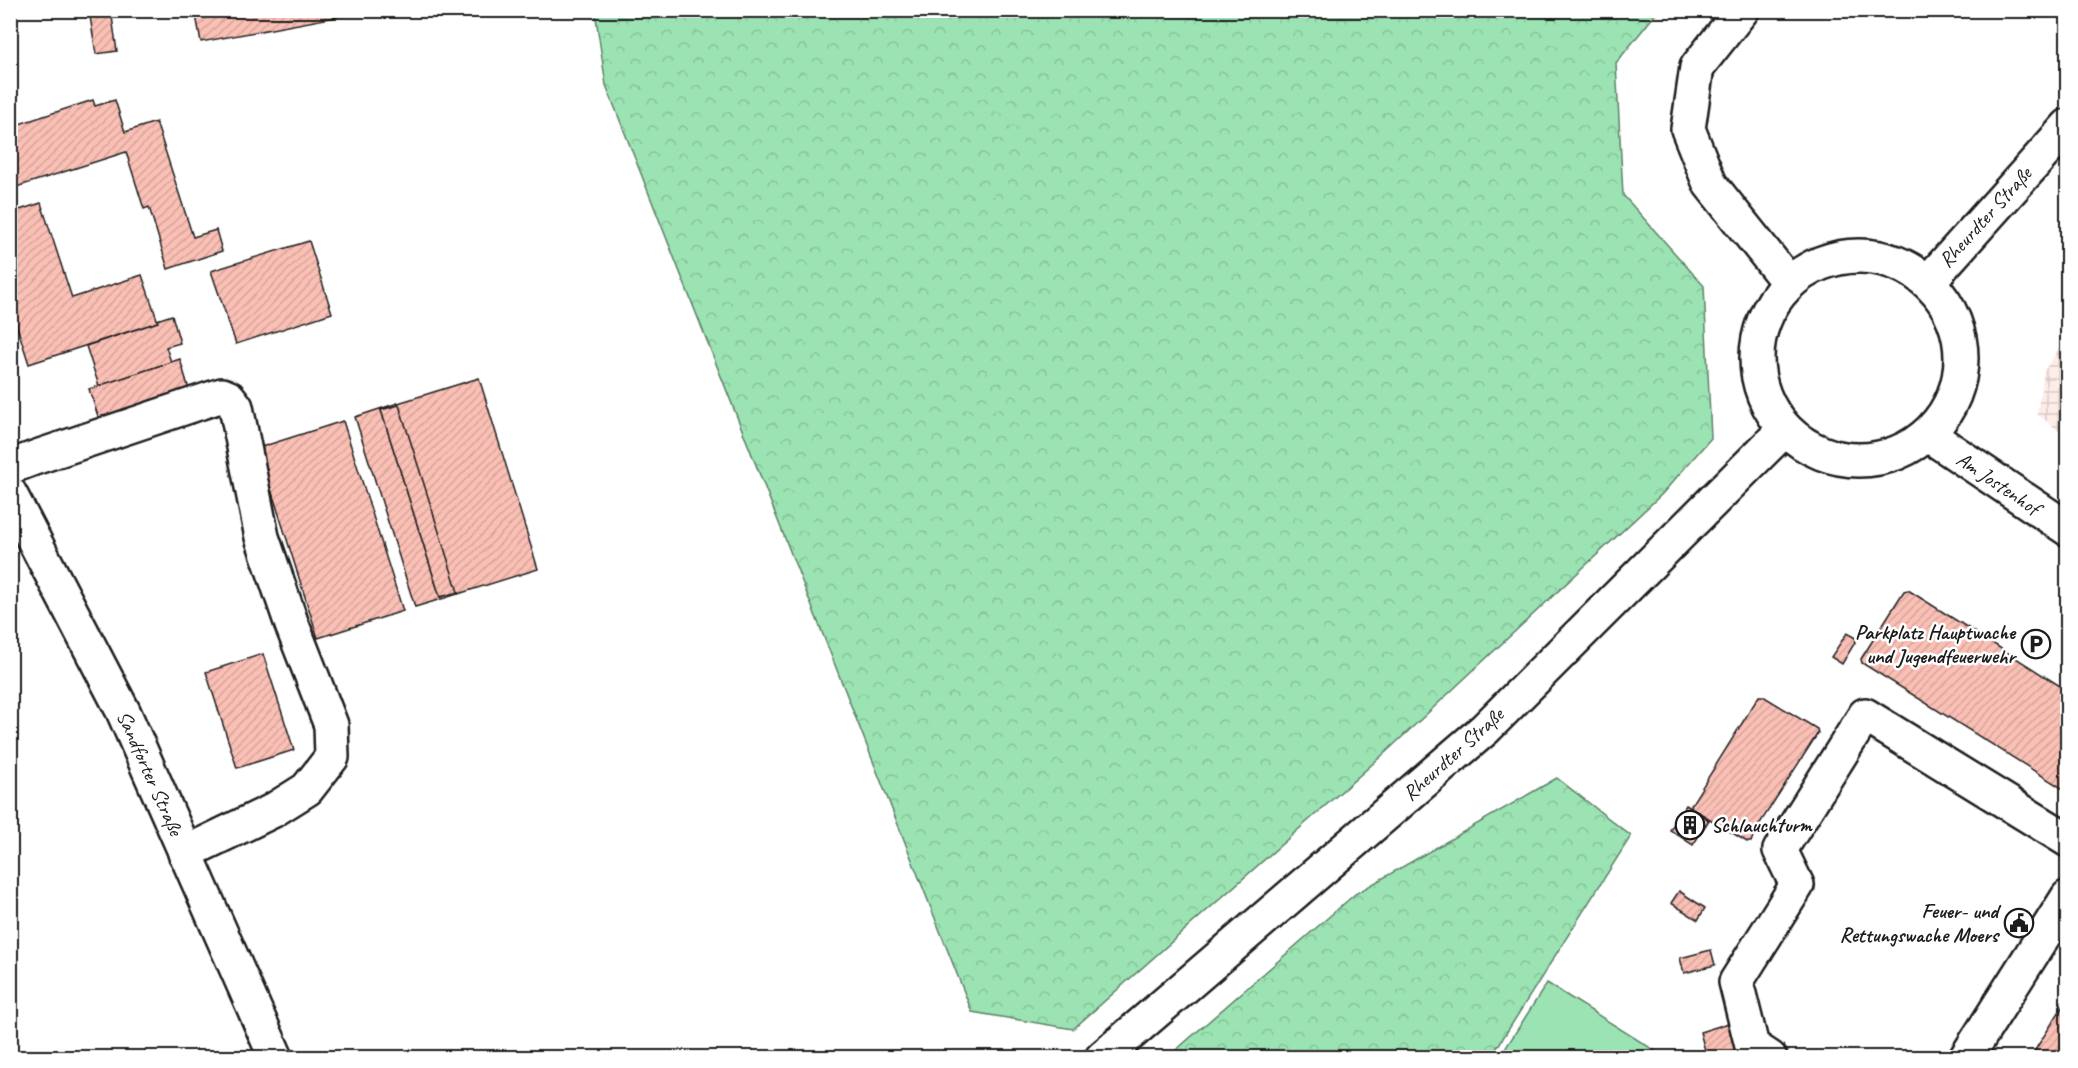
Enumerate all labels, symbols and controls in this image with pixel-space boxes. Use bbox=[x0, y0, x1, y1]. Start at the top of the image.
street label: Rheurdter Straße bbox=[1933, 160, 2039, 273]
street label: Am Jostenhof bbox=[1952, 446, 2048, 523]
place label: Parkplatz Hauptwache und Jugendfeuerwehr bbox=[1855, 619, 2017, 669]
parking icon: Parkplatz Hauptwache und Jugendfeuerwehr bbox=[2020, 628, 2052, 660]
street label: Rheurdter Straße bbox=[1397, 700, 1510, 806]
street label: Sandforter Straße bbox=[111, 707, 190, 841]
building icon: Schlauchturm bbox=[1674, 809, 1706, 841]
place label: Schlauchturm bbox=[1711, 812, 1813, 838]
place label: Feuer- und Rettungswache Moers bbox=[1840, 898, 2002, 948]
public building icon: Feuer- und Rettungswache Moers bbox=[2003, 907, 2035, 939]

